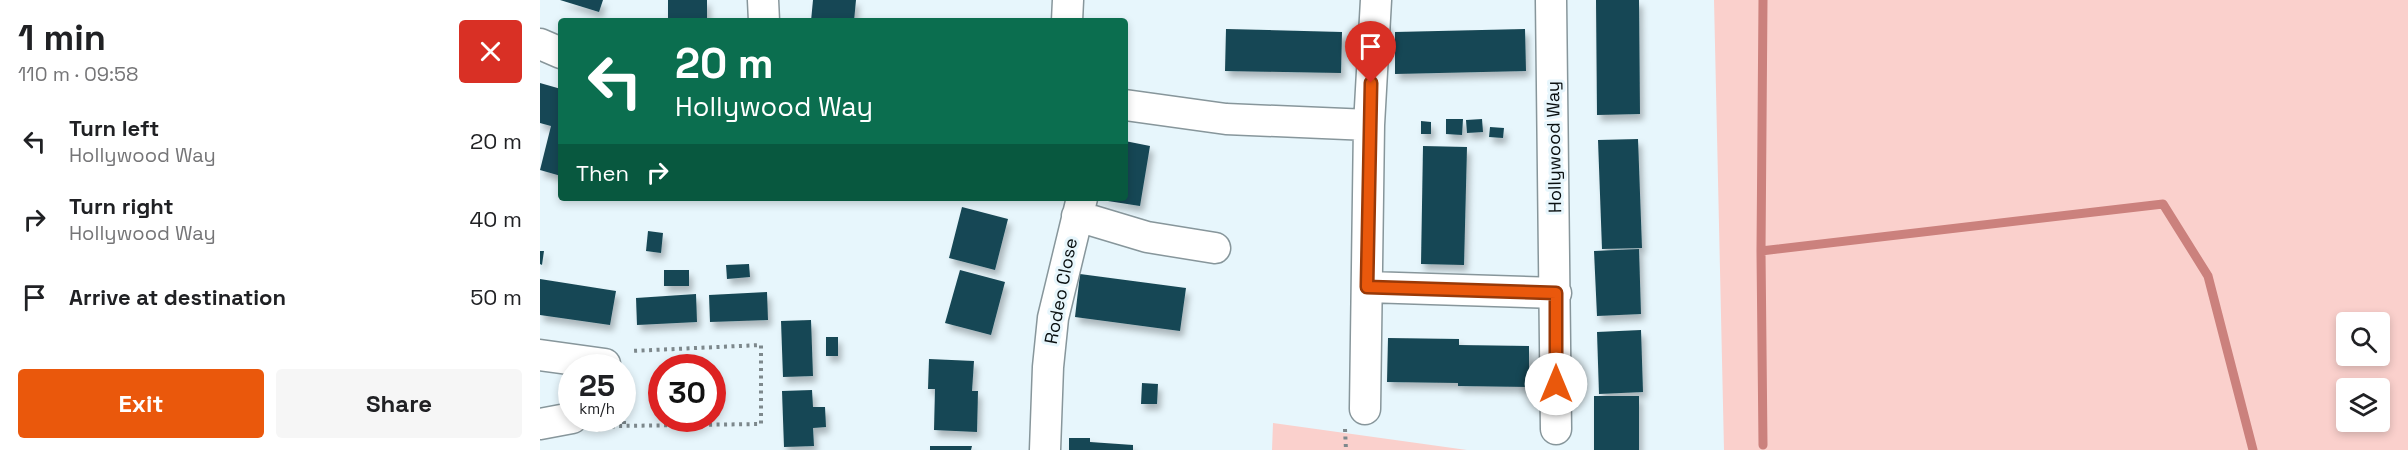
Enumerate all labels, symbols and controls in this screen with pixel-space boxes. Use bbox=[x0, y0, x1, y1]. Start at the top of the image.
text: 1 min bbox=[18, 15, 106, 61]
button: close bbox=[459, 20, 522, 83]
pin bbox=[1345, 21, 1396, 83]
icon: arrive bbox=[1354, 30, 1387, 63]
text: 20 m bbox=[675, 37, 774, 90]
icon: left bbox=[576, 42, 654, 120]
text: 110 m · 09:58 bbox=[18, 61, 138, 87]
street label: Hollywood Way bbox=[1541, 81, 1566, 213]
text: Hollywood Way bbox=[675, 89, 873, 124]
text: Turn left bbox=[69, 114, 159, 142]
icon: left bbox=[18, 125, 51, 158]
text: 20 m bbox=[470, 127, 522, 155]
text: Hollywood Way bbox=[69, 142, 216, 168]
icon: right bbox=[641, 156, 674, 189]
text: Then bbox=[576, 159, 629, 187]
text: Turn right bbox=[69, 192, 174, 220]
icon: right bbox=[18, 203, 51, 236]
text: 40 m bbox=[470, 205, 522, 233]
text: Hollywood Way bbox=[69, 220, 216, 246]
street label: Rodeo Close bbox=[1039, 236, 1082, 346]
icon: arrive bbox=[18, 281, 51, 314]
text: Arrive at destination bbox=[69, 283, 286, 311]
text: 50 m bbox=[470, 283, 522, 311]
map controls bbox=[2336, 312, 2390, 432]
button: search bbox=[2336, 312, 2390, 366]
position arrow bbox=[1524, 352, 1588, 416]
speed limit sign: 30 bbox=[648, 354, 726, 432]
text: 25 bbox=[579, 366, 615, 405]
button: Exit bbox=[18, 369, 264, 438]
button: Share bbox=[276, 369, 522, 438]
button: layers bbox=[2336, 378, 2390, 432]
text: km/h bbox=[579, 399, 615, 418]

